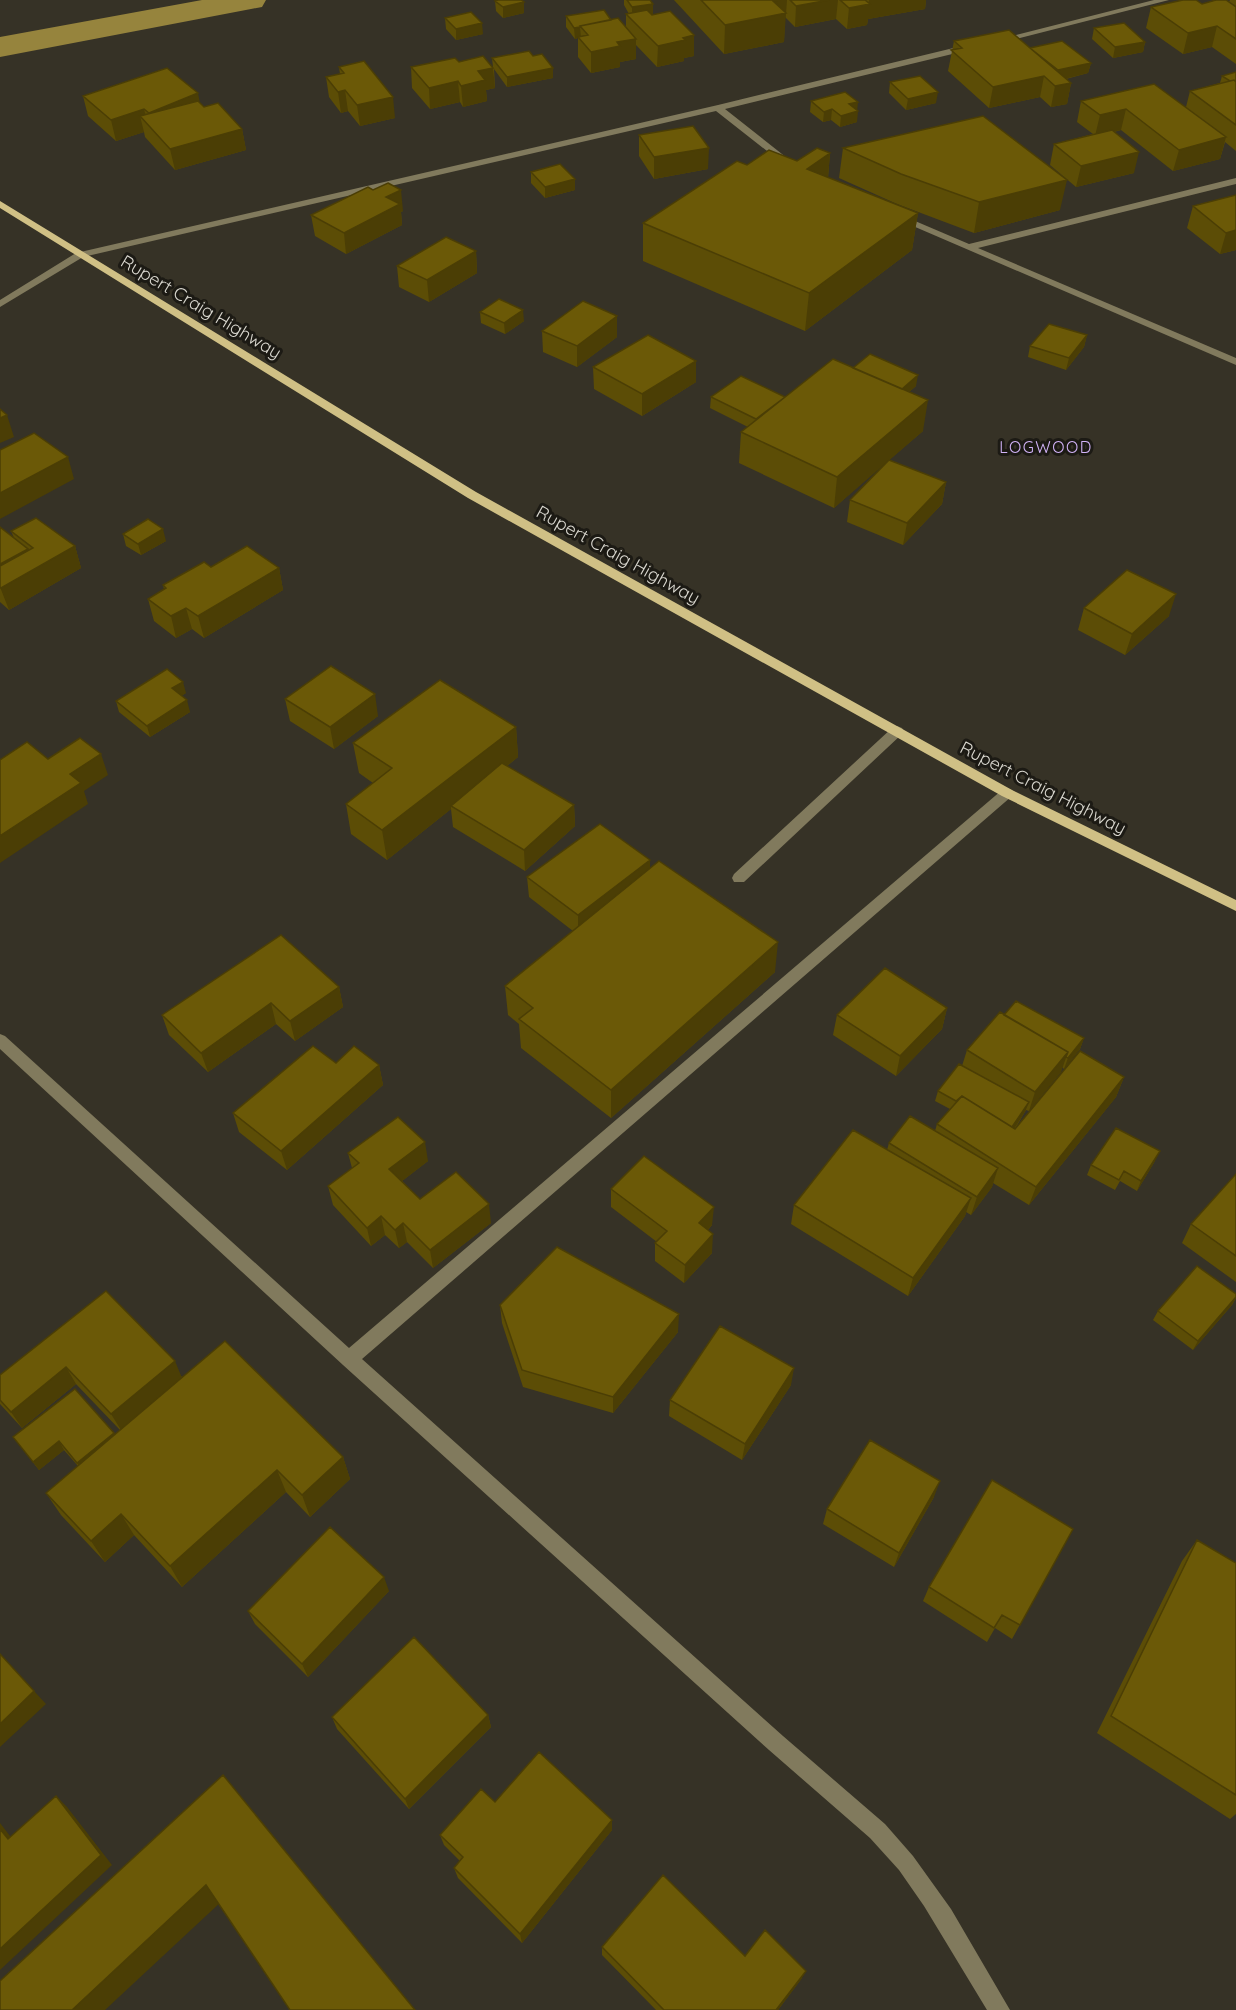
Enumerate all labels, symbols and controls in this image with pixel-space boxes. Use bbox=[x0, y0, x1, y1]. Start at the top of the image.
street label: Rupert Craig Highway bbox=[117, 249, 286, 364]
district label: LOGWOOD bbox=[999, 437, 1093, 457]
street label: Rupert Craig Highway bbox=[532, 500, 704, 609]
street label: Rupert Craig Highway bbox=[956, 736, 1130, 839]

